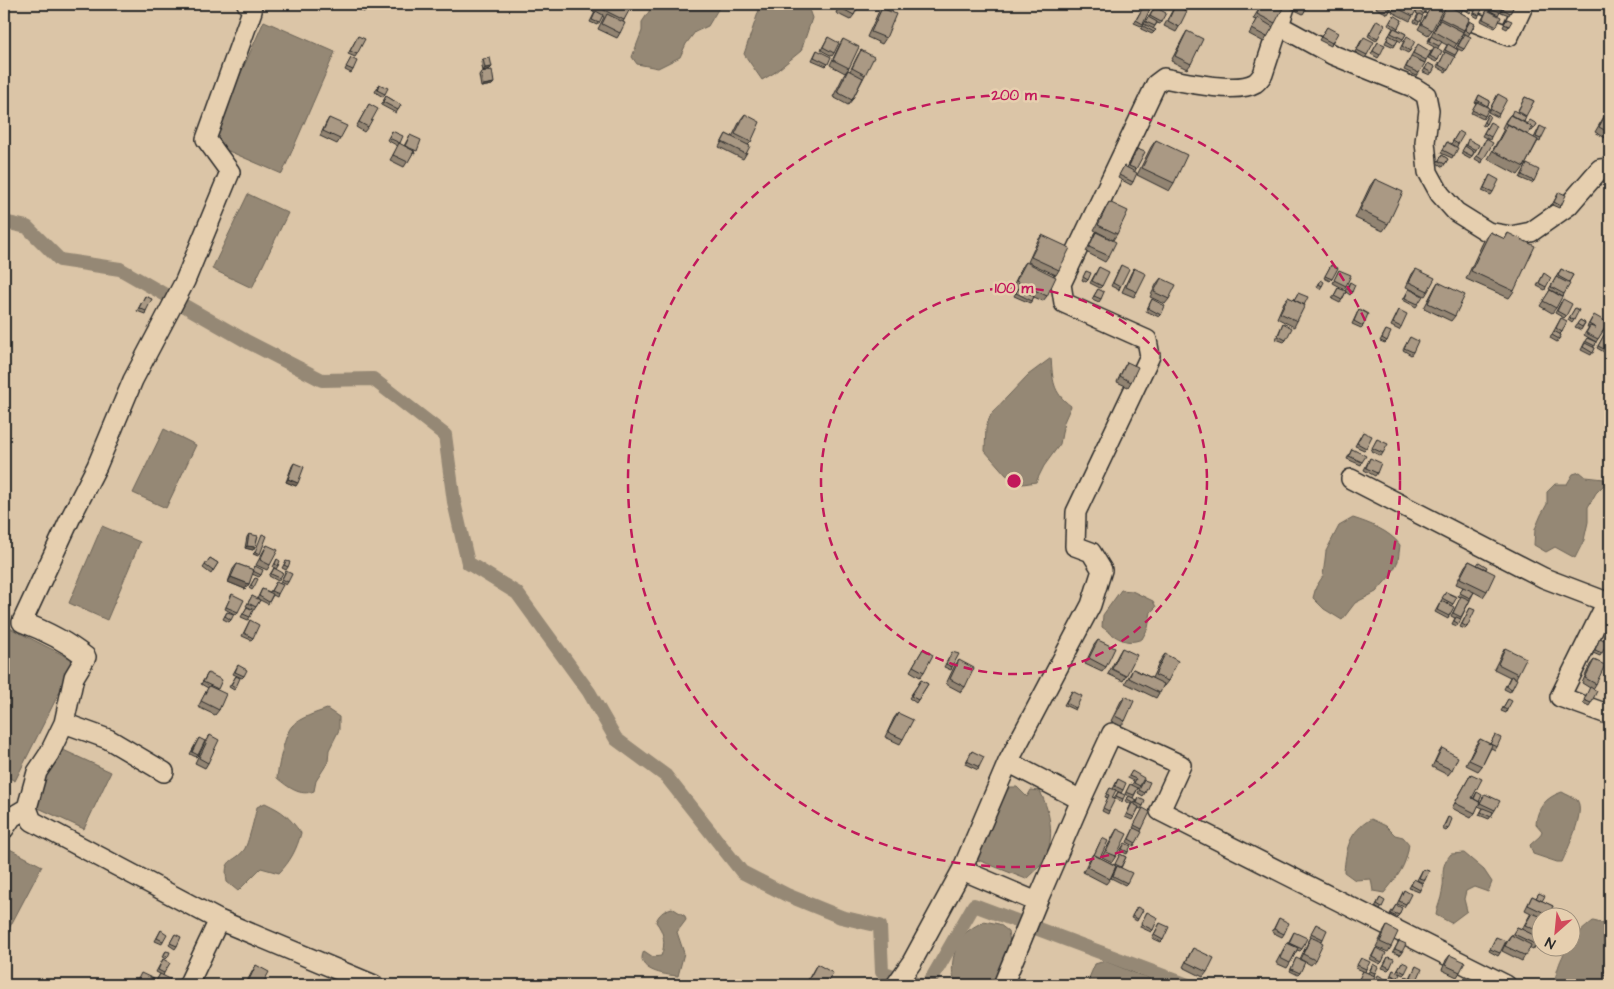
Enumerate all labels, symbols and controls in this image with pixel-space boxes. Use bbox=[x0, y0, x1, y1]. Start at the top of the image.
text: 200 m bbox=[990, 85, 1037, 106]
text: 100 m bbox=[995, 278, 1034, 299]
centre of rings bbox=[1005, 472, 1023, 490]
north arrow bbox=[1532, 906, 1582, 956]
text: N bbox=[1542, 932, 1559, 954]

